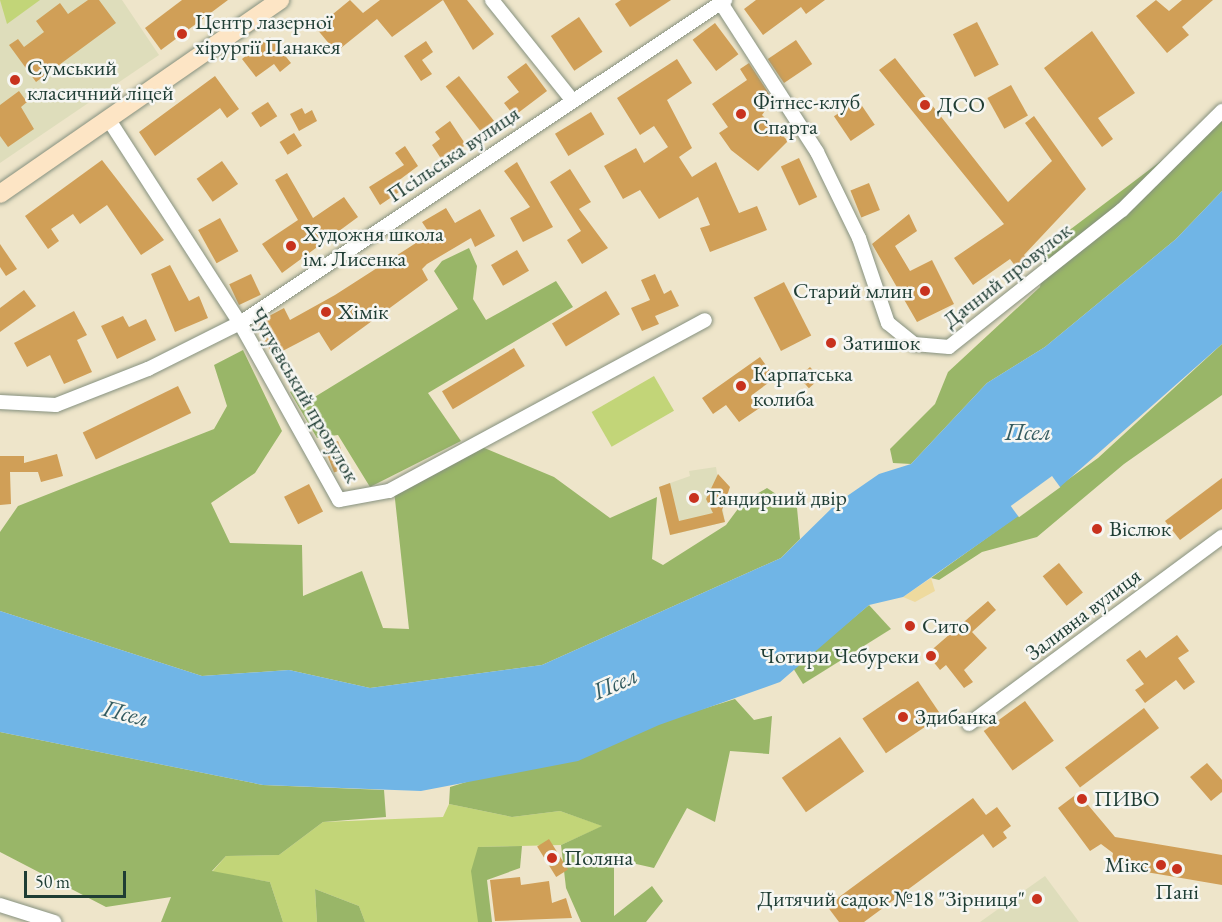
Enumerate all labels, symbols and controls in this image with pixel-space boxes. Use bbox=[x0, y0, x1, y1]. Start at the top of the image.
place label: Центр лазерної хірургії Панакея bbox=[195, 8, 340, 60]
marker: Центр лазерної хірургії Панакея bbox=[173, 25, 191, 43]
place label: Сумський класичний ліцей bbox=[27, 54, 174, 106]
marker: Сумський класичний ліцей bbox=[8, 73, 22, 87]
place label: Фітнес-клуб Спарта bbox=[753, 88, 860, 140]
place label: ДСО bbox=[937, 92, 985, 118]
marker: ДСО bbox=[918, 98, 932, 112]
street label: Псільська вулиця bbox=[382, 100, 524, 208]
marker: Фітнес-клуб Спарта bbox=[734, 107, 748, 121]
street label: Дачний провулок bbox=[937, 217, 1077, 333]
place label: Художня школа ім. Лисенка bbox=[303, 220, 444, 272]
marker: Художня школа ім. Лисенка bbox=[284, 239, 298, 253]
place label: Старий млин bbox=[793, 278, 913, 304]
marker: Старий млин bbox=[918, 284, 932, 298]
place label: Хімік bbox=[338, 299, 389, 325]
street label: Чугуєвський провулок bbox=[244, 303, 366, 487]
marker: Хімік bbox=[319, 305, 333, 319]
place label: Затишок bbox=[843, 330, 920, 356]
marker: Затишок bbox=[824, 336, 838, 350]
place label: Карпатська колиба bbox=[753, 360, 853, 412]
marker: Карпатська колиба bbox=[734, 379, 748, 393]
water label: Псел bbox=[1005, 418, 1051, 446]
place label: Тандирний двір bbox=[706, 485, 847, 511]
marker: Тандирний двір bbox=[687, 491, 701, 505]
place label: Віслюк bbox=[1109, 516, 1171, 542]
marker: Віслюк bbox=[1090, 522, 1104, 536]
street label: Заливна вулиця bbox=[1020, 562, 1146, 666]
place label: Сито bbox=[922, 613, 969, 639]
marker: Сито bbox=[903, 619, 917, 633]
place label: Чотири Чебуреки bbox=[760, 643, 919, 669]
marker: Чотири Чебуреки bbox=[924, 649, 938, 663]
water label: Псел bbox=[588, 660, 642, 706]
water label: Псел bbox=[100, 693, 152, 733]
place label: Здибанка bbox=[915, 704, 997, 730]
marker: Здибанка bbox=[896, 710, 910, 724]
place label: ПИВО bbox=[1094, 786, 1160, 812]
marker: ПИВО bbox=[1075, 792, 1089, 806]
place label: Поляна bbox=[564, 845, 633, 871]
marker: Поляна bbox=[545, 851, 559, 865]
place label: Мікс bbox=[1105, 852, 1149, 878]
marker: Мікс bbox=[1154, 858, 1168, 872]
scale bar bbox=[27, 859, 129, 897]
marker: Пані bbox=[1170, 862, 1184, 876]
text: 50 m bbox=[35, 870, 70, 893]
place label: Пані bbox=[1155, 879, 1199, 905]
place label: Дитячий садок №18 "Зірниця" bbox=[758, 886, 1025, 912]
marker: Дитячий садок №18 "Зірниця" bbox=[1030, 892, 1044, 906]

